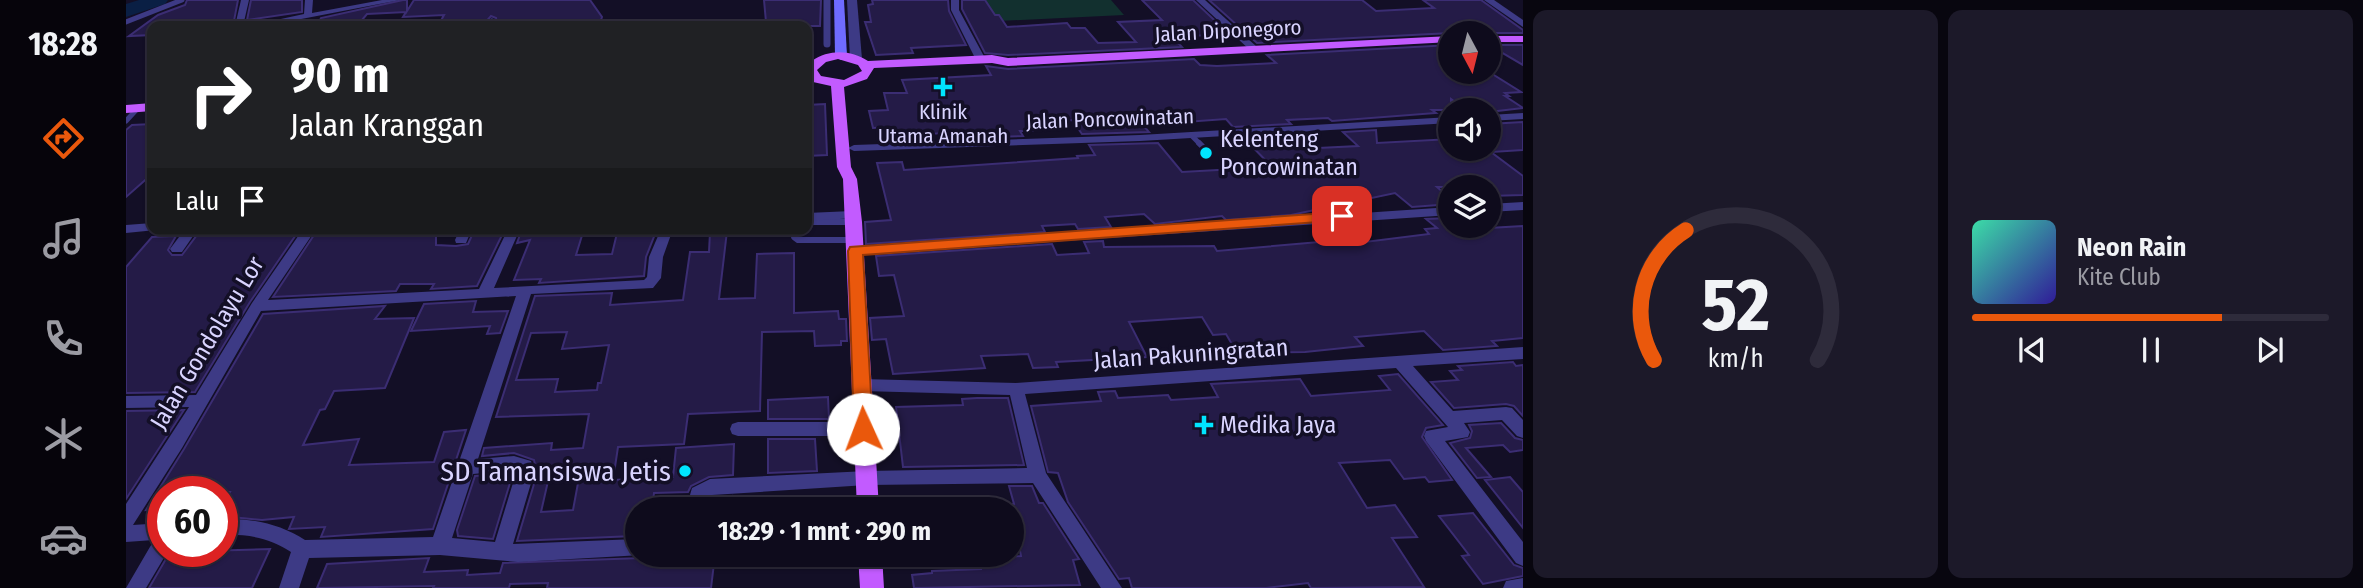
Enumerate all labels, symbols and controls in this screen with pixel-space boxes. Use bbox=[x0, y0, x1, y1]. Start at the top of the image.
street label: Jalan Diponegoro bbox=[1154, 14, 1302, 48]
north arrow bbox=[1438, 21, 1502, 84]
map controls bbox=[1438, 21, 1501, 238]
text: 18:28 bbox=[28, 25, 98, 63]
text: 90 m bbox=[290, 46, 390, 105]
icon: right bbox=[175, 49, 266, 140]
marker: Klinik Utama Amanah bbox=[933, 77, 953, 97]
button: sound bbox=[1438, 98, 1501, 161]
place label: Klinik Utama Amanah bbox=[878, 99, 1008, 149]
street label: Jalan Poncowinatan bbox=[1026, 103, 1194, 135]
text: Jalan Kranggan bbox=[290, 106, 484, 144]
icon: directions bbox=[39, 114, 88, 163]
place label: Kelenteng Poncowinatan bbox=[1220, 125, 1358, 181]
marker: Kelenteng Poncowinatan bbox=[1198, 145, 1214, 161]
button: layers bbox=[1438, 175, 1501, 238]
icon: arrive bbox=[233, 182, 271, 220]
text: Lalu bbox=[175, 186, 219, 217]
pin bbox=[1312, 186, 1372, 246]
icon: arrive bbox=[1323, 197, 1361, 235]
icon: music bbox=[39, 214, 88, 263]
text: Neon Rain bbox=[2077, 232, 2186, 263]
street label: Jalan Gondolayu Lor bbox=[144, 251, 270, 434]
text: 52 bbox=[1701, 262, 1770, 349]
text: Kite Club bbox=[2077, 263, 2161, 291]
icon: phone bbox=[39, 314, 88, 363]
icon: previous bbox=[2013, 331, 2051, 369]
icon: pause bbox=[2132, 331, 2170, 369]
icon: next bbox=[2251, 331, 2289, 369]
street label: Jalan Pakuningratan bbox=[1093, 333, 1289, 375]
text: km/h bbox=[1708, 344, 1763, 374]
position arrow bbox=[826, 392, 900, 466]
place label: Medika Jaya bbox=[1220, 411, 1336, 439]
icon: climate bbox=[39, 414, 88, 463]
marker: Medika Jaya bbox=[1194, 415, 1214, 435]
place label: SD Tamansiswa Jetis bbox=[440, 455, 671, 488]
marker: SD Tamansiswa Jetis bbox=[677, 463, 693, 479]
speed limit sign: 60 bbox=[147, 476, 238, 567]
icon: car bbox=[39, 514, 88, 563]
text: 18:29 · 1 mnt · 290 m bbox=[718, 516, 931, 547]

